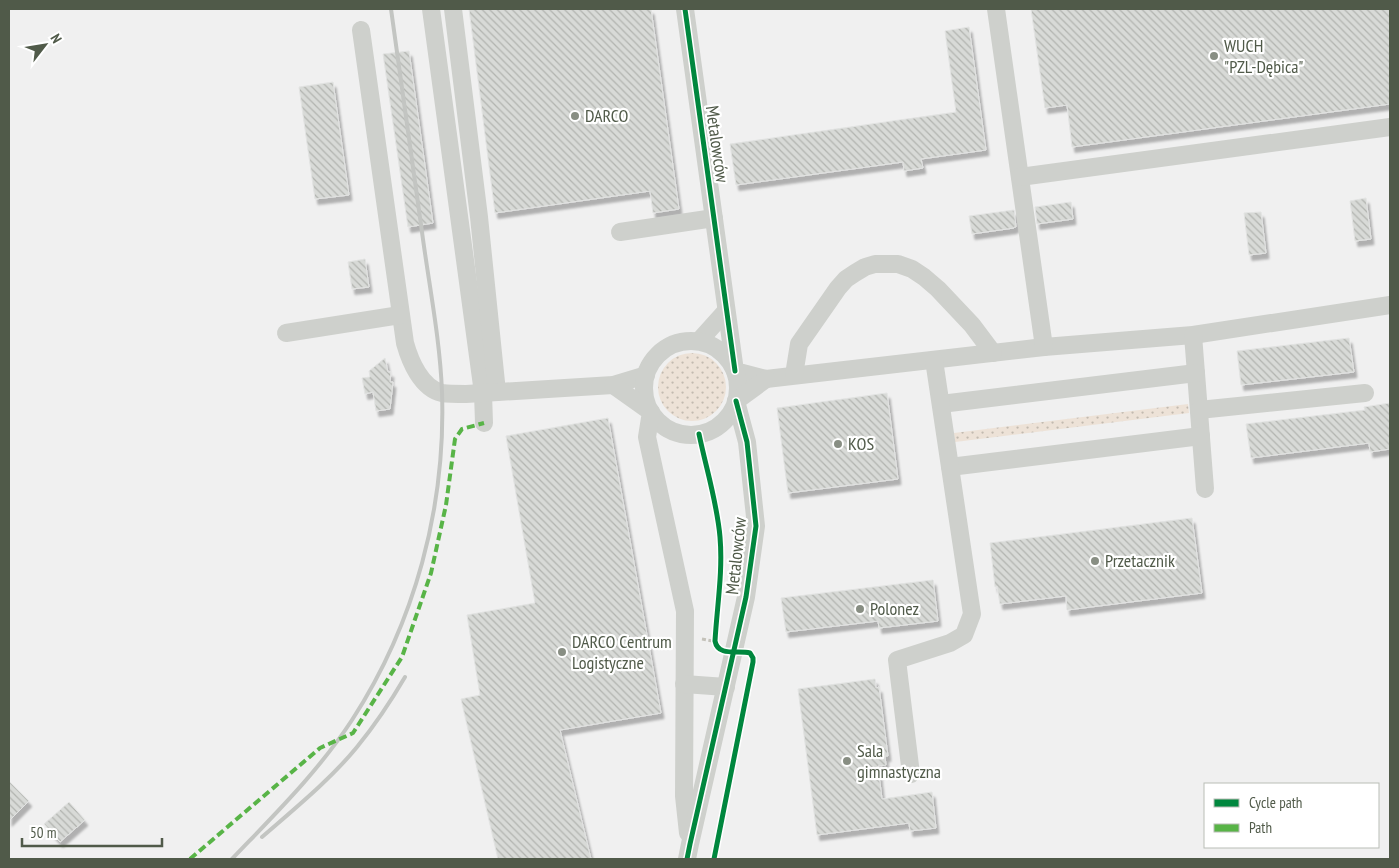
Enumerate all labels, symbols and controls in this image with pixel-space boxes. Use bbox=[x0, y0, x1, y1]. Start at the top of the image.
north arrow bbox=[20, 20, 70, 70]
text: N bbox=[46, 30, 66, 46]
place label: WUCH "PZL-Dębica" bbox=[1224, 34, 1304, 78]
marker: WUCH "PZL-Dębica" bbox=[1208, 50, 1220, 62]
place label: DARCO bbox=[585, 104, 629, 127]
street label: Metalowców bbox=[701, 104, 734, 184]
marker: DARCO bbox=[569, 110, 581, 122]
place label: KOS bbox=[848, 432, 874, 455]
marker: KOS bbox=[832, 438, 844, 450]
street label: Metalowców bbox=[720, 516, 751, 596]
place label: Przetacznik bbox=[1105, 549, 1175, 572]
marker: Przetacznik bbox=[1089, 555, 1101, 567]
place label: Polonez bbox=[870, 597, 919, 620]
marker: Polonez bbox=[854, 603, 866, 615]
place label: DARCO Centrum Logistyczne bbox=[572, 630, 672, 674]
marker: DARCO Centrum Logistyczne bbox=[556, 646, 568, 658]
place label: Sala gimnastyczna bbox=[857, 739, 941, 783]
marker: Sala gimnastyczna bbox=[841, 755, 853, 767]
legend bbox=[1204, 783, 1379, 848]
text: Cycle path bbox=[1249, 793, 1302, 812]
scale bar bbox=[22, 816, 162, 848]
text: Path bbox=[1249, 818, 1272, 837]
text: 50 m bbox=[30, 823, 56, 842]

